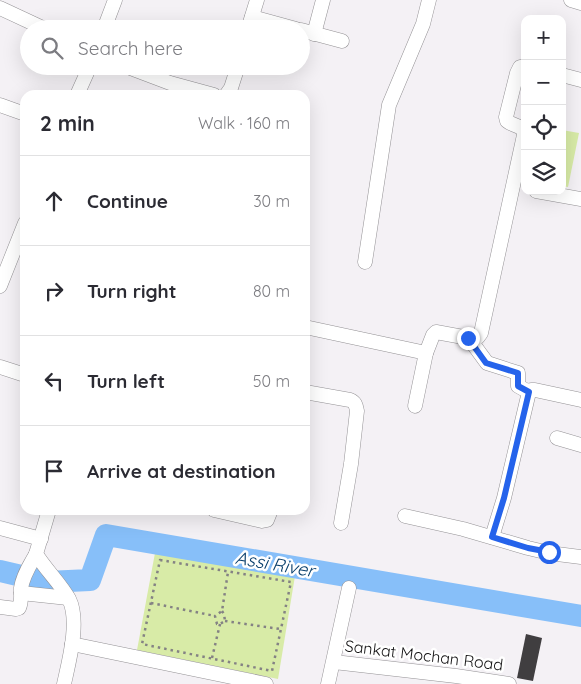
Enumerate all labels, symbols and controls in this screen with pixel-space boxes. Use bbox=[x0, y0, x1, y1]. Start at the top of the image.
map controls bbox=[521, 15, 566, 195]
button: + bbox=[521, 15, 566, 60]
search box bbox=[20, 20, 310, 75]
icon: search bbox=[38, 34, 66, 62]
text: Search here bbox=[78, 36, 183, 60]
button: − bbox=[521, 60, 566, 105]
button: locate bbox=[521, 105, 566, 150]
text: 2 min bbox=[40, 110, 95, 136]
text: Walk · 160 m bbox=[198, 113, 290, 133]
button: layers bbox=[521, 150, 566, 195]
icon: ahead bbox=[40, 187, 68, 215]
text: Continue bbox=[87, 189, 168, 213]
text: 30 m bbox=[253, 191, 290, 211]
icon: right bbox=[40, 277, 68, 305]
text: Turn right bbox=[87, 279, 176, 303]
text: 80 m bbox=[253, 281, 290, 301]
route end bbox=[457, 327, 480, 350]
icon: left bbox=[40, 367, 68, 395]
text: Turn left bbox=[87, 369, 165, 393]
text: 50 m bbox=[253, 371, 290, 391]
icon: arrive bbox=[40, 457, 68, 485]
text: Arrive at destination bbox=[87, 459, 276, 483]
route start bbox=[538, 541, 561, 564]
water label: Assi River bbox=[234, 546, 318, 583]
street label: Sankat Mochan Road bbox=[344, 635, 504, 675]

